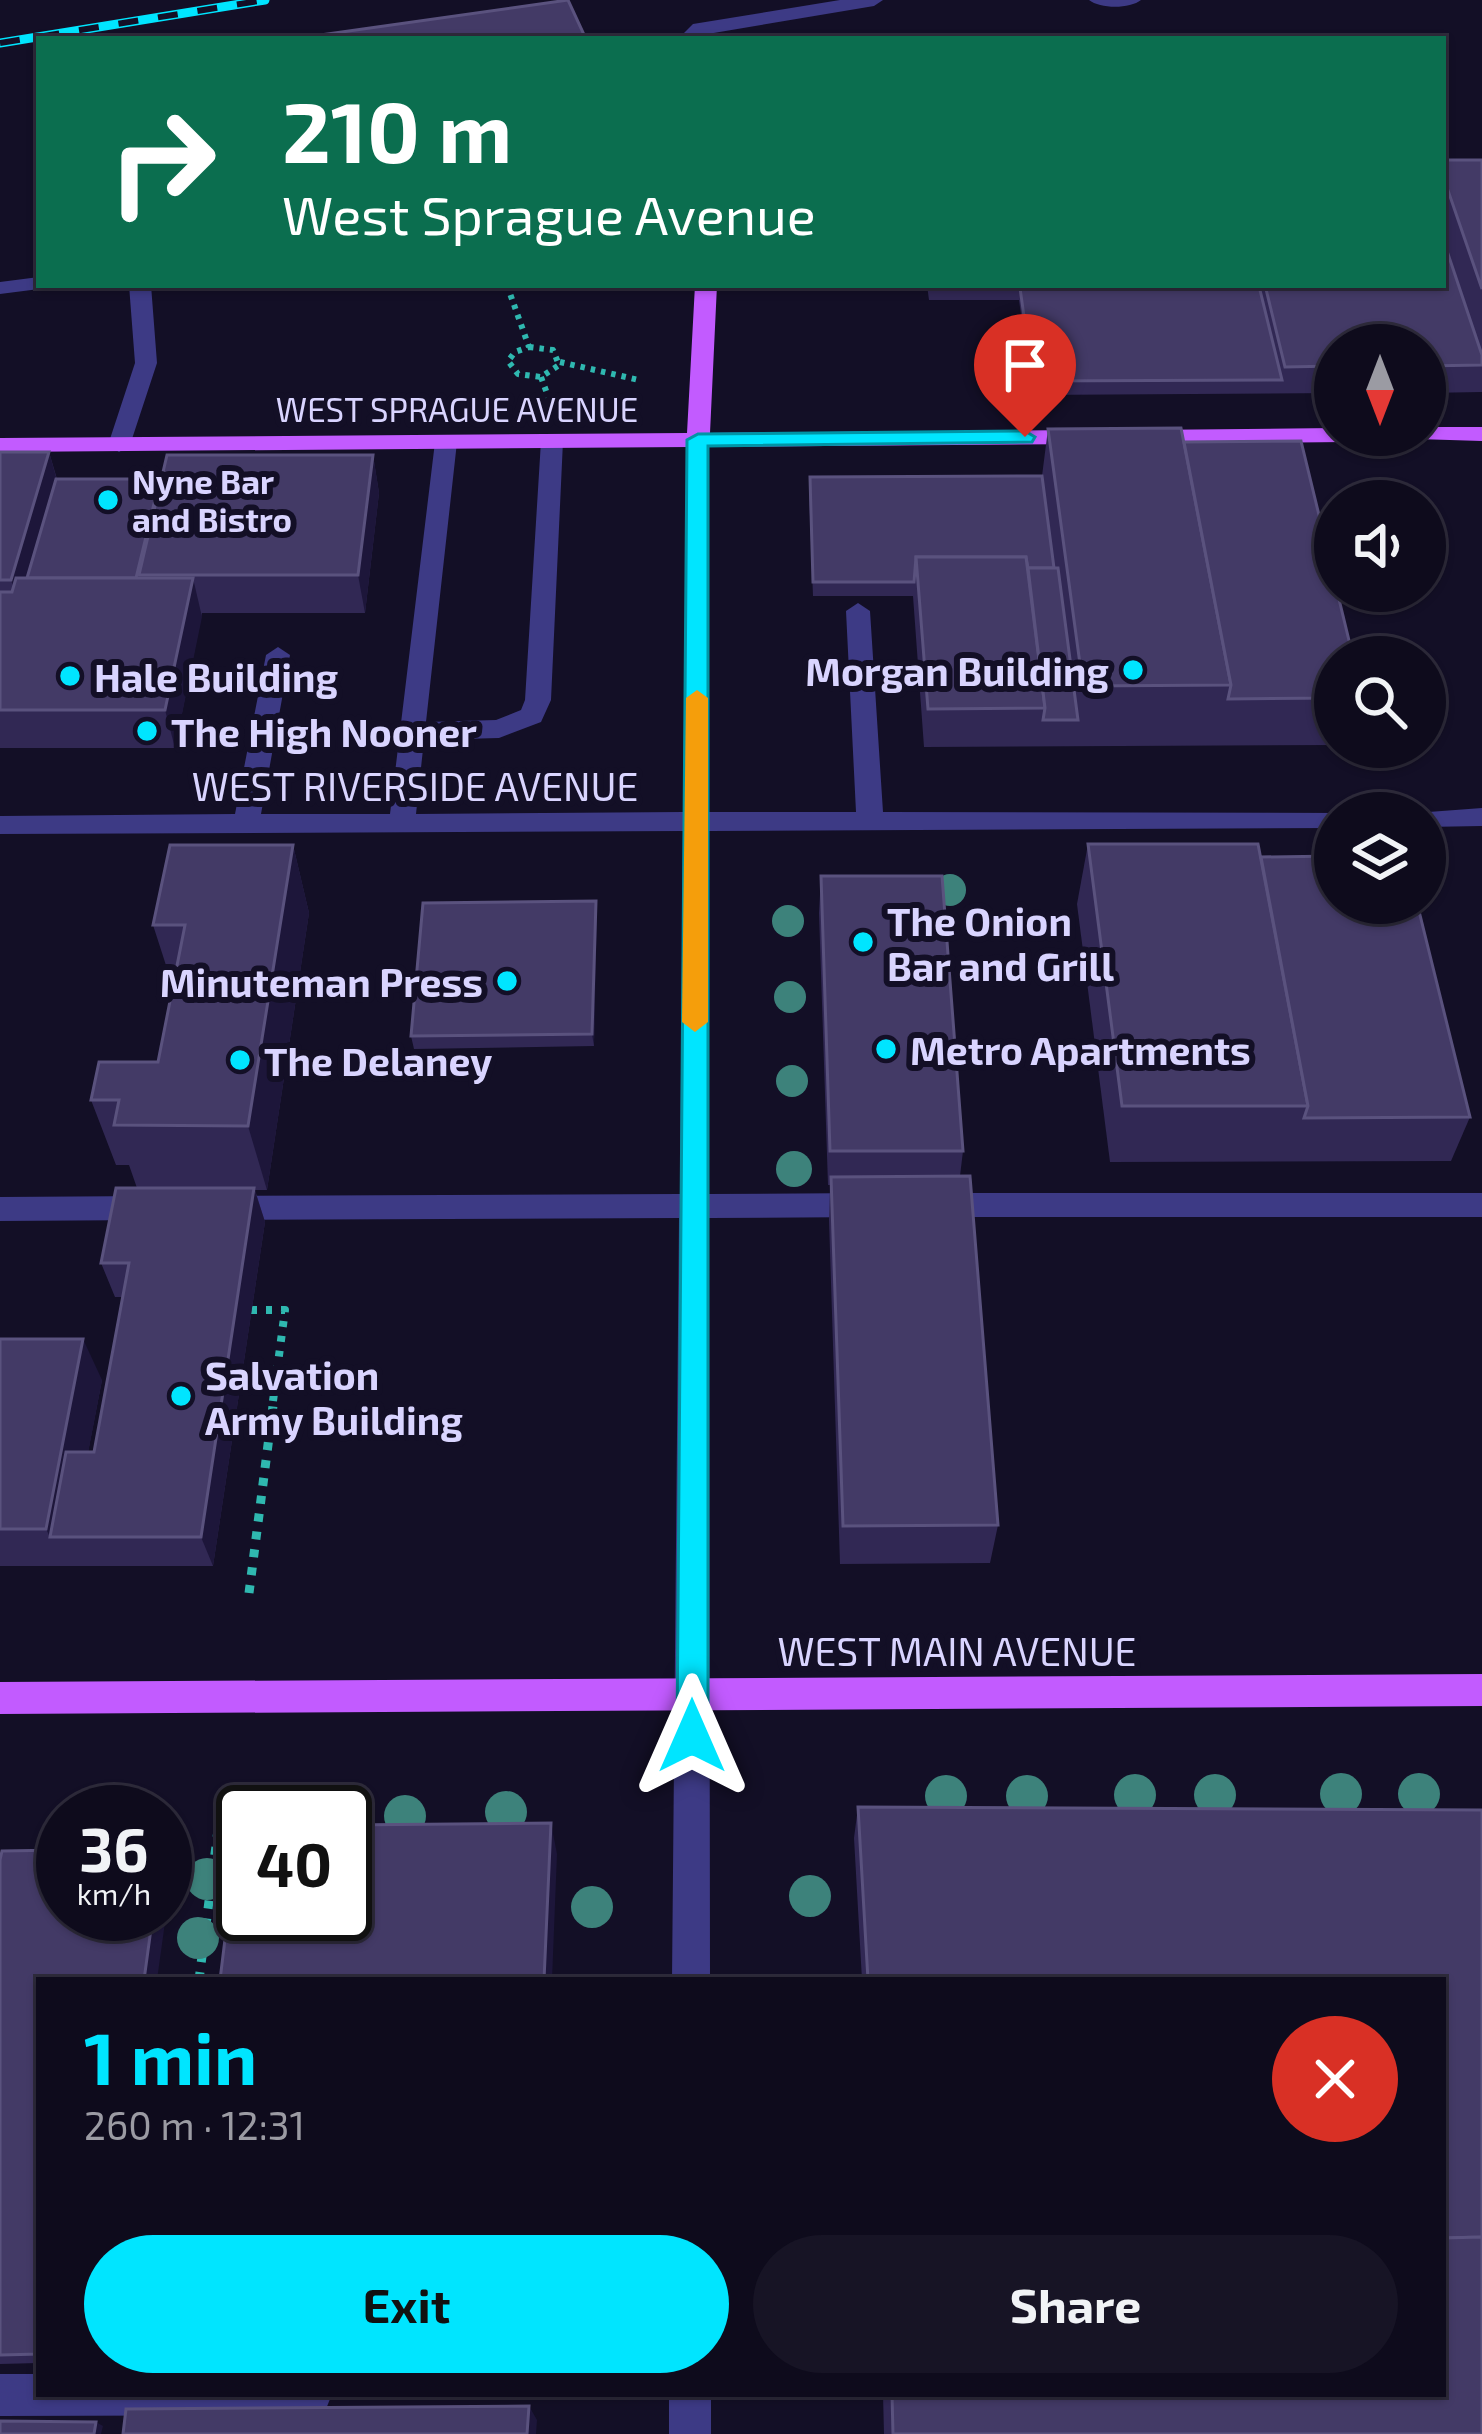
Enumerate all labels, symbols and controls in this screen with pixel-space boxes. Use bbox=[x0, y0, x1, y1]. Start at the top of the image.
text: 210 m bbox=[282, 79, 512, 180]
icon: right bbox=[84, 84, 240, 240]
text: West Sprague Avenue bbox=[282, 181, 816, 246]
pin bbox=[974, 314, 1076, 437]
north arrow bbox=[1314, 324, 1446, 456]
map controls bbox=[1314, 324, 1446, 924]
icon: arrive bbox=[992, 332, 1058, 398]
street label: WEST SPRAGUE AVENUE bbox=[276, 389, 638, 429]
place label: Nyne Bar and Bistro bbox=[132, 461, 292, 539]
button: sound bbox=[1314, 480, 1446, 612]
marker: Nyne Bar and Bistro bbox=[95, 487, 121, 513]
button: search bbox=[1314, 636, 1446, 768]
place label: Morgan Building bbox=[805, 647, 1109, 694]
place label: Hale Building bbox=[94, 653, 339, 700]
marker: Morgan Building bbox=[1120, 657, 1146, 683]
marker: Hale Building bbox=[57, 663, 83, 689]
place label: The High Nooner bbox=[171, 708, 477, 755]
marker: The High Nooner bbox=[134, 718, 160, 744]
street label: WEST RIVERSIDE AVENUE bbox=[192, 762, 638, 809]
button: layers bbox=[1314, 792, 1446, 924]
place label: The Onion Bar and Grill bbox=[887, 897, 1114, 989]
marker: The Onion Bar and Grill bbox=[850, 929, 876, 955]
place label: Minuteman Press bbox=[160, 958, 483, 1005]
marker: Minuteman Press bbox=[494, 968, 520, 994]
place label: Metro Apartments bbox=[910, 1026, 1251, 1073]
marker: Metro Apartments bbox=[873, 1036, 899, 1062]
place label: The Delaney bbox=[264, 1037, 492, 1085]
marker: The Delaney bbox=[227, 1047, 253, 1073]
place label: Salvation Army Building bbox=[205, 1351, 463, 1444]
marker: Salvation Army Building bbox=[168, 1383, 194, 1409]
street label: WEST MAIN AVENUE bbox=[778, 1627, 1136, 1674]
position arrow bbox=[629, 1673, 755, 1799]
speed limit sign: 40 bbox=[216, 1785, 372, 1941]
text: 36 bbox=[79, 1812, 149, 1884]
text: km/h bbox=[77, 1875, 151, 1911]
text: 1 min bbox=[84, 2013, 257, 2099]
button: close bbox=[1272, 2016, 1398, 2142]
text: 260 m · 12:31 bbox=[84, 2101, 305, 2148]
button: Exit bbox=[84, 2235, 729, 2373]
button: Share bbox=[753, 2235, 1398, 2373]

